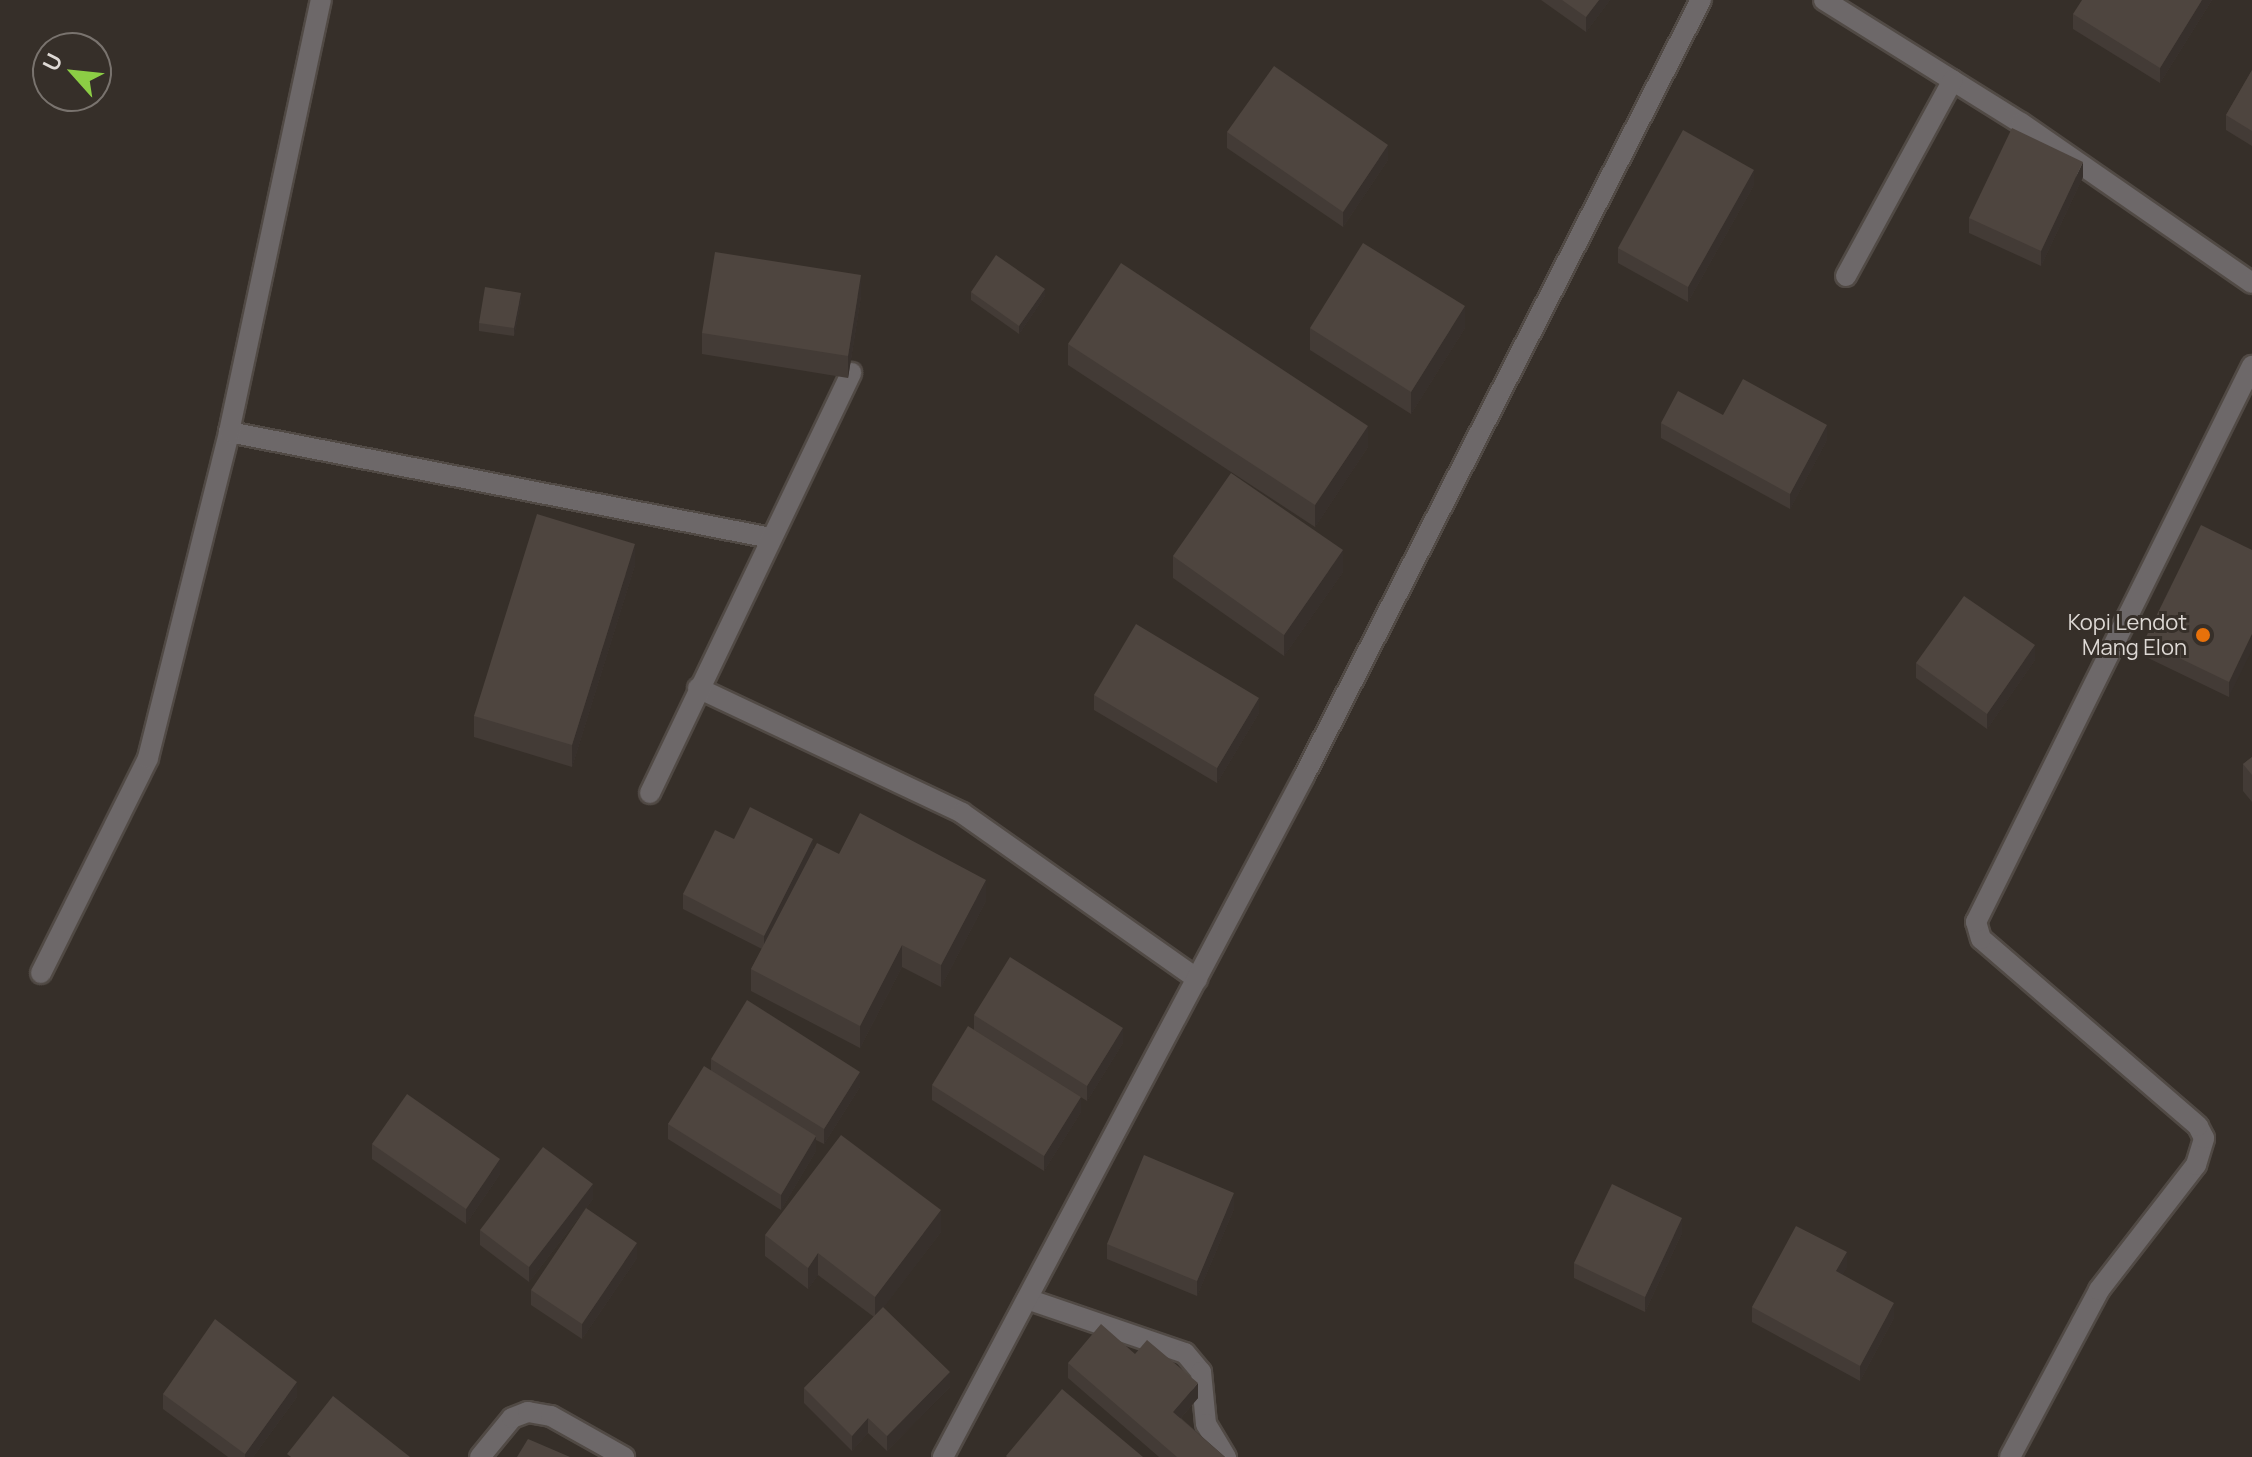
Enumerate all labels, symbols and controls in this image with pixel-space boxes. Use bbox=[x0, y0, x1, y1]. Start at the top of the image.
north arrow bbox=[32, 32, 112, 112]
text: U bbox=[35, 48, 69, 76]
place label: Kopi Lendot Mang Elon bbox=[2068, 609, 2187, 660]
marker: Kopi Lendot Mang Elon bbox=[2194, 626, 2212, 644]

